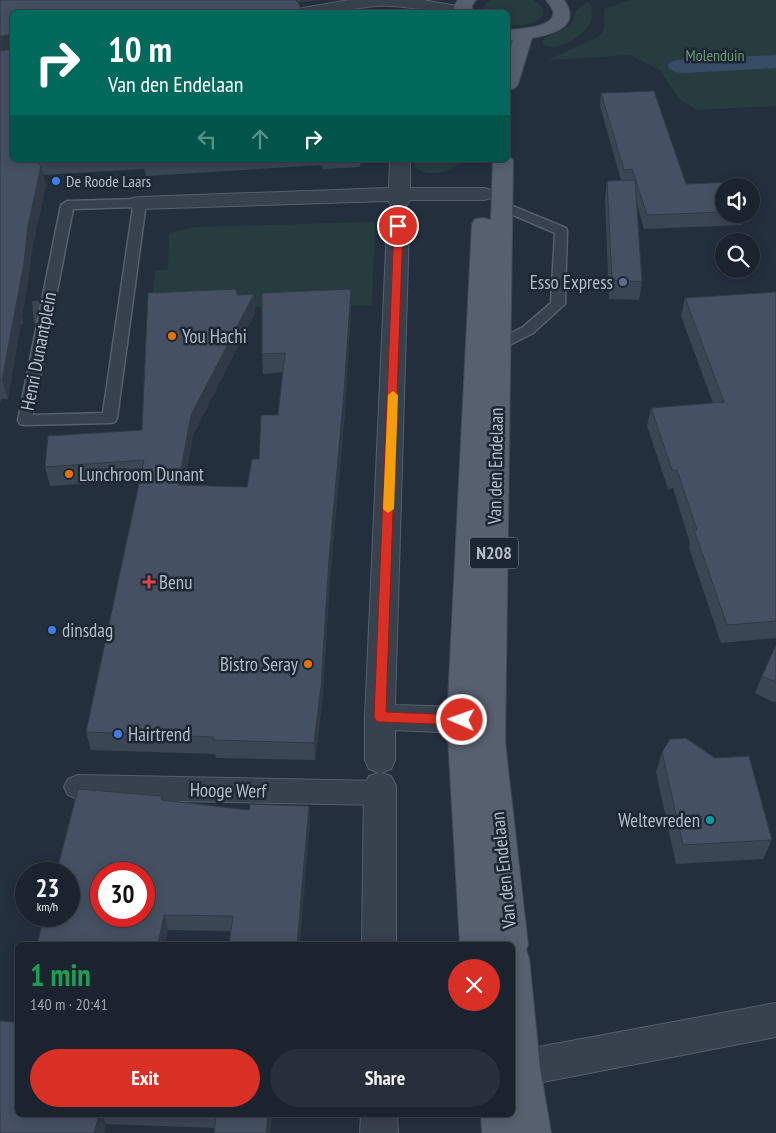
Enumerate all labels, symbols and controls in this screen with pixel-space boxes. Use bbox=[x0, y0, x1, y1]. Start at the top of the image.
text: 10 m bbox=[108, 26, 172, 72]
icon: right bbox=[25, 30, 90, 95]
park label: Molenduin bbox=[686, 45, 744, 65]
text: Van den Endelaan bbox=[108, 70, 243, 98]
icon: left bbox=[193, 125, 221, 153]
icon: ahead bbox=[246, 125, 274, 153]
icon: right bbox=[299, 125, 327, 153]
place label: De Roode Laars bbox=[66, 171, 151, 191]
marker: De Roode Laars bbox=[50, 175, 62, 187]
map controls bbox=[715, 178, 760, 278]
button: sound bbox=[715, 178, 760, 223]
pin bbox=[377, 205, 419, 247]
icon: arrive bbox=[384, 212, 412, 240]
button: search bbox=[715, 233, 760, 278]
place label: Esso Express bbox=[530, 270, 613, 294]
marker: Esso Express bbox=[617, 276, 629, 288]
street label: Henri Dunantplein bbox=[15, 290, 61, 412]
place label: You Hachi bbox=[182, 324, 247, 348]
marker: You Hachi bbox=[166, 330, 178, 342]
street label: Van den Endelaan bbox=[482, 407, 508, 526]
place label: Lunchroom Dunant bbox=[79, 462, 205, 486]
marker: Lunchroom Dunant bbox=[63, 468, 75, 480]
road number: N208 bbox=[470, 538, 518, 568]
place label: Benu bbox=[159, 570, 192, 594]
marker: Benu bbox=[143, 576, 155, 588]
place label: dinsdag bbox=[62, 618, 113, 642]
marker: dinsdag bbox=[46, 624, 58, 636]
place label: Bistro Seray bbox=[220, 652, 299, 676]
marker: Bistro Seray bbox=[302, 658, 314, 670]
position arrow bbox=[435, 693, 487, 745]
place label: Hairtrend bbox=[128, 722, 190, 746]
marker: Hairtrend bbox=[112, 728, 124, 740]
street label: Hooge Werf bbox=[190, 777, 268, 803]
place label: Weltevreden bbox=[618, 808, 700, 832]
street label: Van den Endelaan bbox=[485, 811, 521, 930]
marker: Weltevreden bbox=[704, 814, 716, 826]
speed limit sign: 30 bbox=[90, 862, 155, 927]
text: 23 bbox=[36, 872, 59, 904]
text: km/h bbox=[37, 899, 58, 914]
text: 1 min bbox=[30, 955, 91, 994]
button: close bbox=[448, 959, 500, 1011]
text: 140 m · 20:41 bbox=[30, 994, 108, 1014]
button: Exit bbox=[30, 1049, 260, 1107]
button: Share bbox=[270, 1049, 500, 1107]

